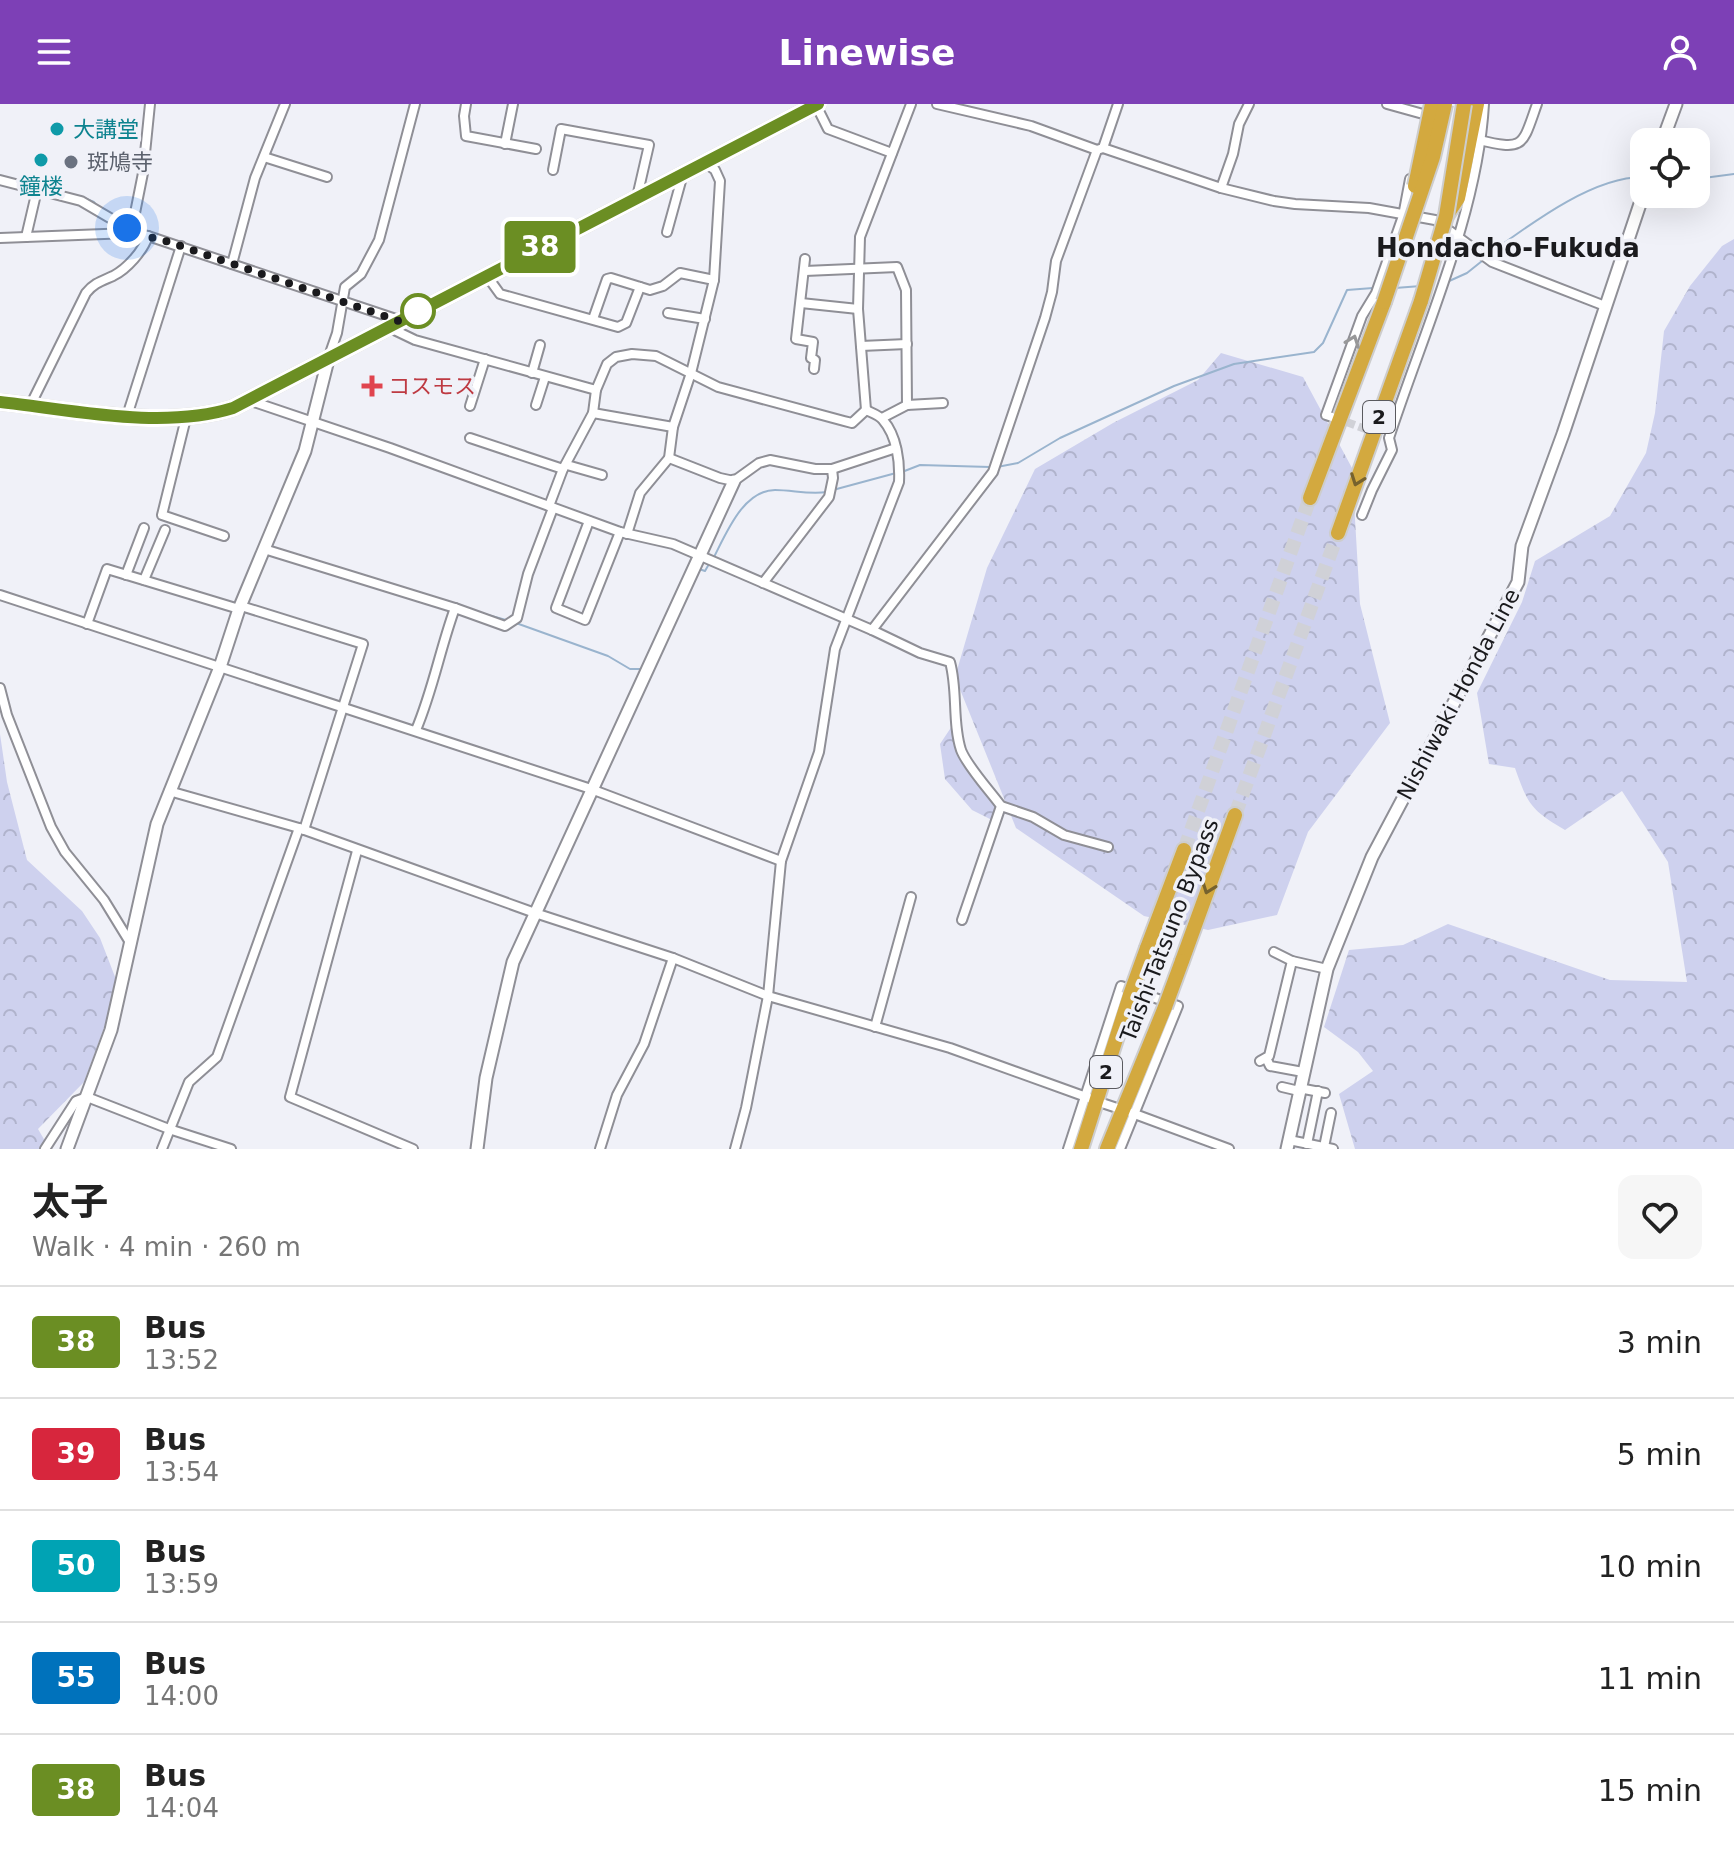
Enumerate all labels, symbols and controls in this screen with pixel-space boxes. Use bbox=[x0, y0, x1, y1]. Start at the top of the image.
icon: menu bbox=[32, 30, 76, 74]
icon: person bbox=[1658, 30, 1702, 74]
text: Linewise bbox=[779, 32, 955, 73]
place label: 大講堂 bbox=[73, 117, 139, 142]
marker: 大講堂 bbox=[48, 120, 66, 138]
map controls bbox=[1630, 128, 1710, 208]
button: locate bbox=[1630, 128, 1710, 208]
place label: 斑鳩寺 bbox=[87, 150, 153, 175]
marker: 鐘楼 bbox=[32, 151, 50, 169]
marker: 斑鳩寺 bbox=[62, 153, 80, 171]
place label: 鐘楼 bbox=[19, 174, 63, 199]
your location bbox=[107, 208, 147, 248]
line badge: 38 bbox=[504, 221, 576, 273]
text: 38 bbox=[521, 230, 559, 263]
district label: Hondacho-Fukuda bbox=[1376, 233, 1640, 263]
unlabelled marker bbox=[401, 294, 435, 328]
one-way arrow bbox=[1343, 335, 1360, 349]
place label: コスモス bbox=[388, 374, 476, 399]
marker: コスモス bbox=[363, 377, 381, 395]
road number: 2 bbox=[1363, 401, 1395, 433]
one-way arrow bbox=[1350, 472, 1366, 486]
street label: Nishiwaki Honda Line bbox=[1392, 584, 1525, 804]
street label: Taishi-Tatsuno Bypass bbox=[1115, 815, 1224, 1046]
one-way arrow bbox=[1202, 880, 1218, 894]
road number: 2 bbox=[1090, 1056, 1122, 1088]
button: heart bbox=[1618, 1175, 1702, 1259]
text: 太子 bbox=[32, 1180, 108, 1224]
text: Walk · 4 min · 260 m bbox=[32, 1232, 301, 1262]
text: Bus bbox=[144, 1310, 206, 1345]
text: 38 bbox=[57, 1325, 95, 1358]
text: 3 min bbox=[1617, 1325, 1702, 1360]
text: 13:52 bbox=[144, 1345, 219, 1375]
text: Bus bbox=[144, 1422, 206, 1457]
text: 39 bbox=[57, 1437, 95, 1470]
text: 5 min bbox=[1617, 1437, 1702, 1472]
text: 13:54 bbox=[144, 1457, 219, 1487]
text: Bus bbox=[144, 1534, 206, 1569]
text: 50 bbox=[57, 1549, 95, 1582]
text: 10 min bbox=[1598, 1549, 1702, 1584]
text: 13:59 bbox=[144, 1569, 219, 1599]
text: Bus bbox=[144, 1646, 206, 1681]
text: 55 bbox=[57, 1661, 95, 1694]
text: 11 min bbox=[1598, 1661, 1702, 1696]
text: 14:00 bbox=[144, 1681, 219, 1711]
text: Bus bbox=[144, 1758, 206, 1793]
text: 38 bbox=[57, 1773, 95, 1806]
text: 15 min bbox=[1598, 1773, 1702, 1808]
text: 14:04 bbox=[144, 1793, 219, 1823]

